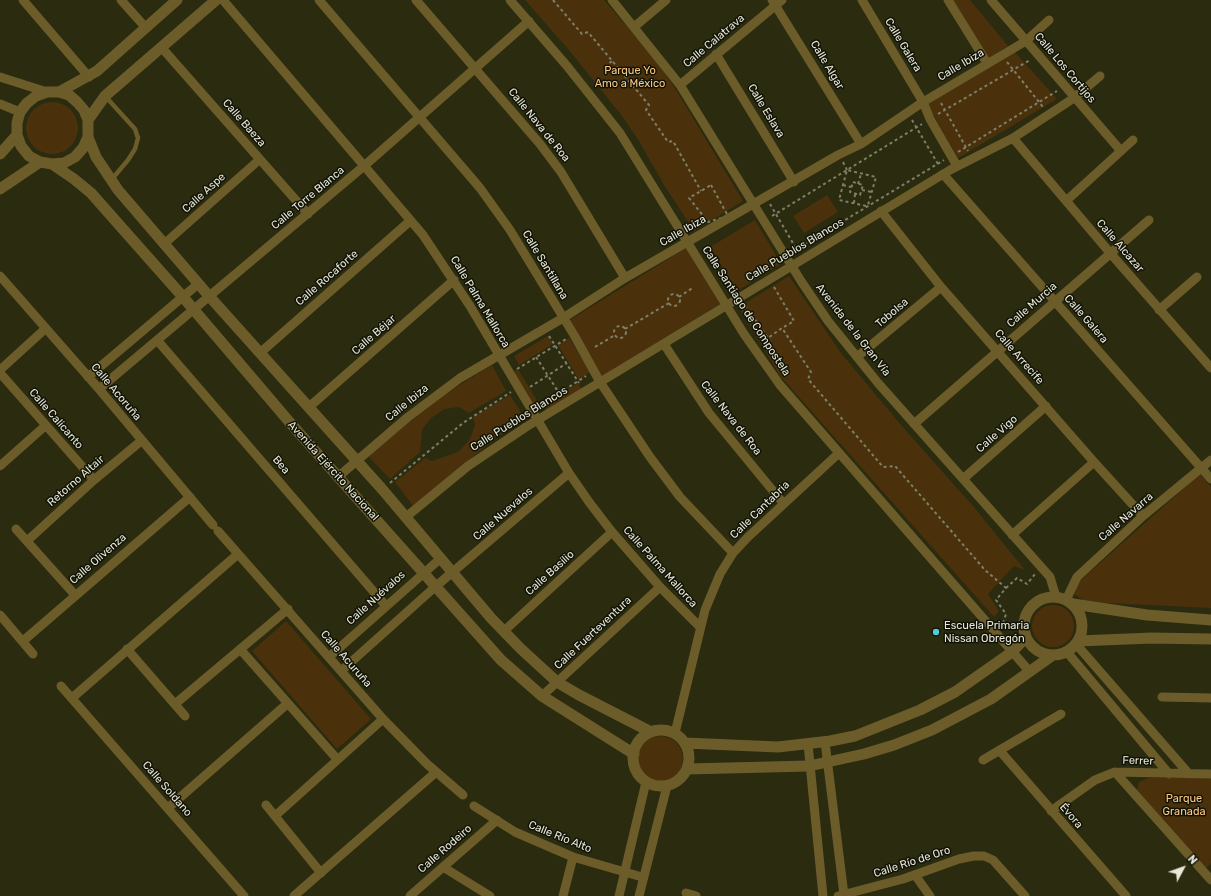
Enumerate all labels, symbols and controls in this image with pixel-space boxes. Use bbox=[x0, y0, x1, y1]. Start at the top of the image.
street label: Calle Calatrava bbox=[681, 12, 747, 70]
street label: Calle Galera bbox=[882, 16, 924, 74]
street label: Calle Los Cortijos bbox=[1032, 30, 1098, 106]
street label: Calle Algar bbox=[807, 38, 847, 92]
street label: Calle Ibiza bbox=[936, 46, 986, 84]
park label: Parque Yo Amo a México bbox=[595, 64, 665, 90]
street label: Calle Eslava bbox=[745, 82, 787, 140]
street label: Calle Nava de Roa bbox=[505, 86, 573, 164]
street label: Calle Baeza bbox=[220, 96, 268, 150]
street label: Calle Torre Blanca bbox=[269, 164, 347, 232]
street label: Calle Aspe bbox=[180, 170, 228, 216]
street label: Calle Ibiza bbox=[657, 212, 709, 250]
street label: Calle Pueblos Blancos bbox=[744, 215, 846, 285]
street label: Calle Alcazar bbox=[1093, 217, 1147, 275]
street label: Calle Santillana bbox=[519, 228, 571, 302]
street label: Calle Santiago de Compostela bbox=[699, 244, 793, 378]
street label: Calle Rocaforte bbox=[293, 247, 361, 309]
street label: Calle Palma Mallorca bbox=[447, 254, 513, 350]
street label: Calle Murcia bbox=[1004, 280, 1060, 330]
street label: Avenida de la Gran Vía bbox=[813, 281, 893, 379]
street label: Calle Galera bbox=[1061, 292, 1111, 346]
street label: Tobolsa bbox=[873, 295, 911, 331]
street label: Calle Béjar bbox=[349, 312, 399, 358]
street label: Calle Arrecife bbox=[992, 327, 1046, 387]
street label: Calle Acoruña bbox=[88, 361, 144, 423]
street label: Calle Nava de Roa bbox=[698, 378, 764, 458]
street label: Calle Ibiza bbox=[383, 382, 431, 424]
street label: Calle Pueblos Blancos bbox=[468, 384, 570, 454]
street label: Calle Calicanto bbox=[26, 386, 86, 452]
street label: Calle Vigo bbox=[974, 413, 1020, 455]
street label: Avenida Ejército Nacional bbox=[285, 418, 381, 524]
street label: Retorno Altair bbox=[45, 453, 107, 509]
street label: Bea bbox=[270, 453, 292, 477]
street label: Calle Cantabria bbox=[728, 478, 792, 542]
street label: Calle Nuevalos bbox=[471, 485, 535, 543]
street label: Calle Navarra bbox=[1096, 490, 1156, 544]
street label: Calle Palma Mallorca bbox=[620, 524, 700, 610]
street label: Calle Olivenza bbox=[67, 531, 129, 587]
street label: Calle Basilio bbox=[523, 548, 577, 598]
street label: Calle Nuévalos bbox=[344, 568, 408, 628]
street label: Calle Fuerteventura bbox=[552, 594, 634, 672]
place label: Escuela Primaria Nissan Obregón bbox=[944, 619, 1029, 645]
marker: Escuela Primaria Nissan Obregón bbox=[931, 627, 941, 637]
street label: Calle Acuruña bbox=[318, 628, 374, 690]
street label: Ferrer bbox=[1122, 754, 1154, 768]
street label: Calle Soldano bbox=[139, 759, 195, 819]
park label: Parque Granada bbox=[1162, 792, 1206, 818]
street label: Évora bbox=[1057, 801, 1085, 831]
street label: Calle Río Alto bbox=[526, 818, 594, 856]
street label: Calle Rodeiro bbox=[415, 822, 475, 876]
street label: Calle Río de Oro bbox=[872, 843, 952, 881]
north arrow bbox=[1163, 848, 1203, 888]
text: N bbox=[1185, 853, 1200, 867]

